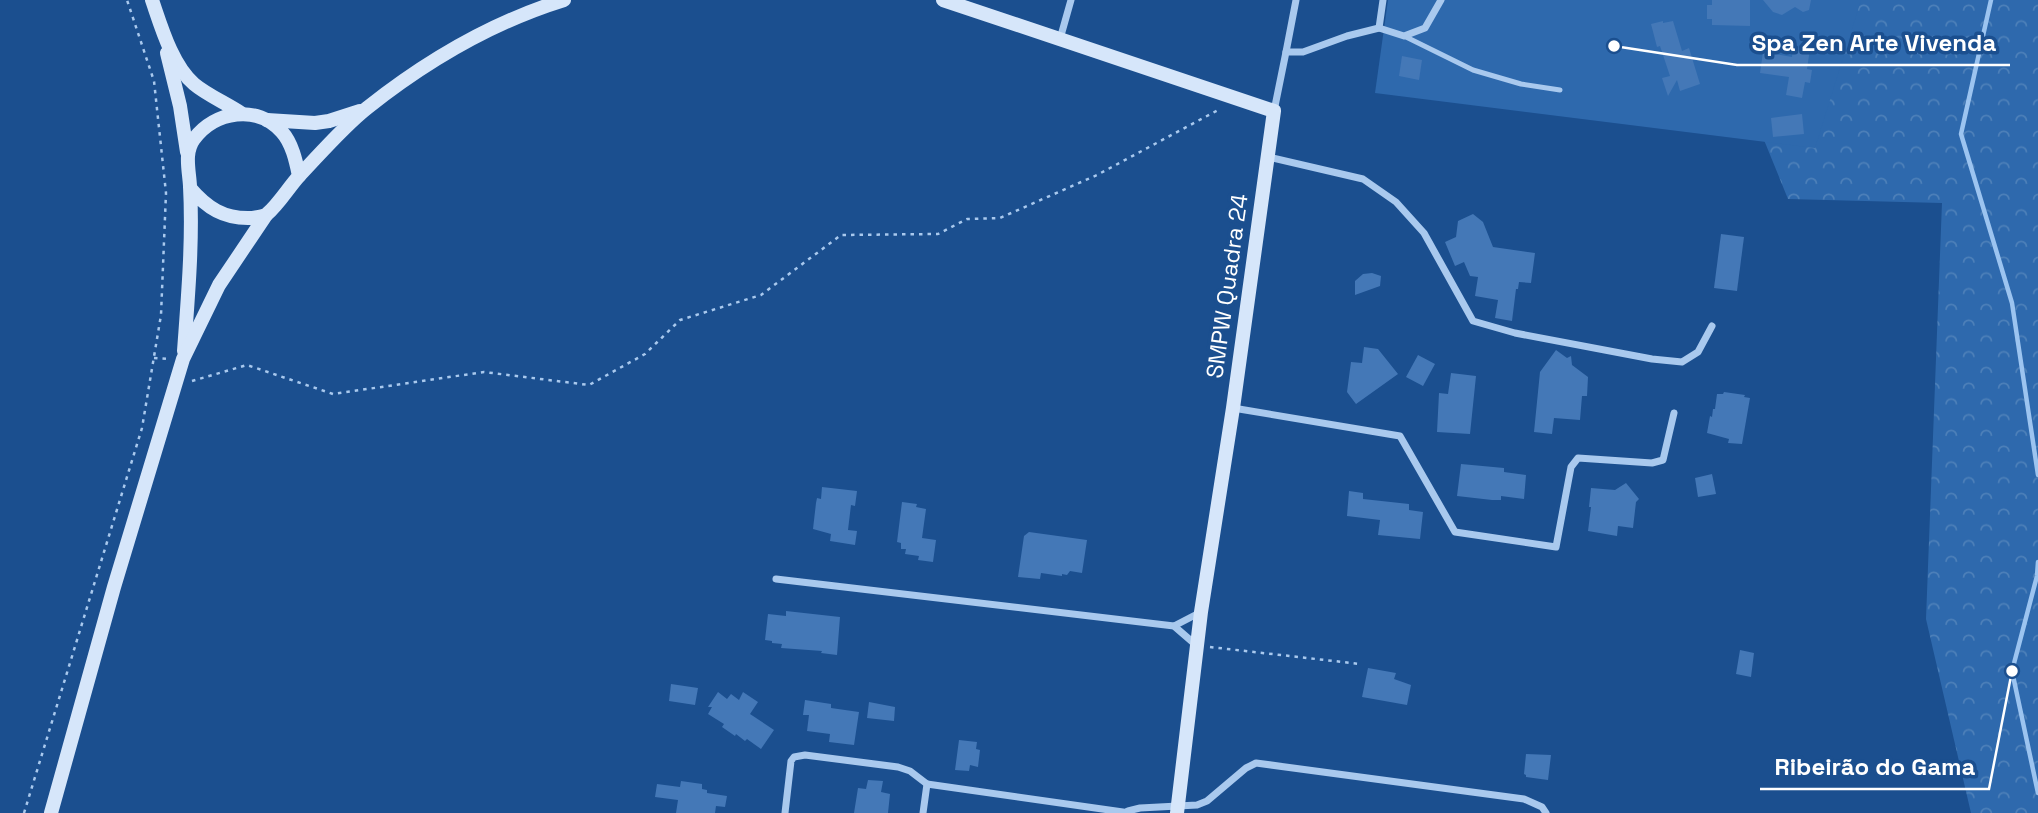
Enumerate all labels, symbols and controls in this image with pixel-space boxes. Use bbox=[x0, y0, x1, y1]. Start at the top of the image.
callout: Spa Zen Arte Vivenda bbox=[1737, 20, 2010, 65]
text: Spa Zen Arte Vivenda bbox=[1752, 27, 1996, 58]
street label: SMPW Quadra 24 bbox=[1199, 192, 1255, 380]
callout: Ribeirão do Gama bbox=[1760, 744, 1989, 789]
text: Ribeirão do Gama bbox=[1775, 751, 1976, 782]

